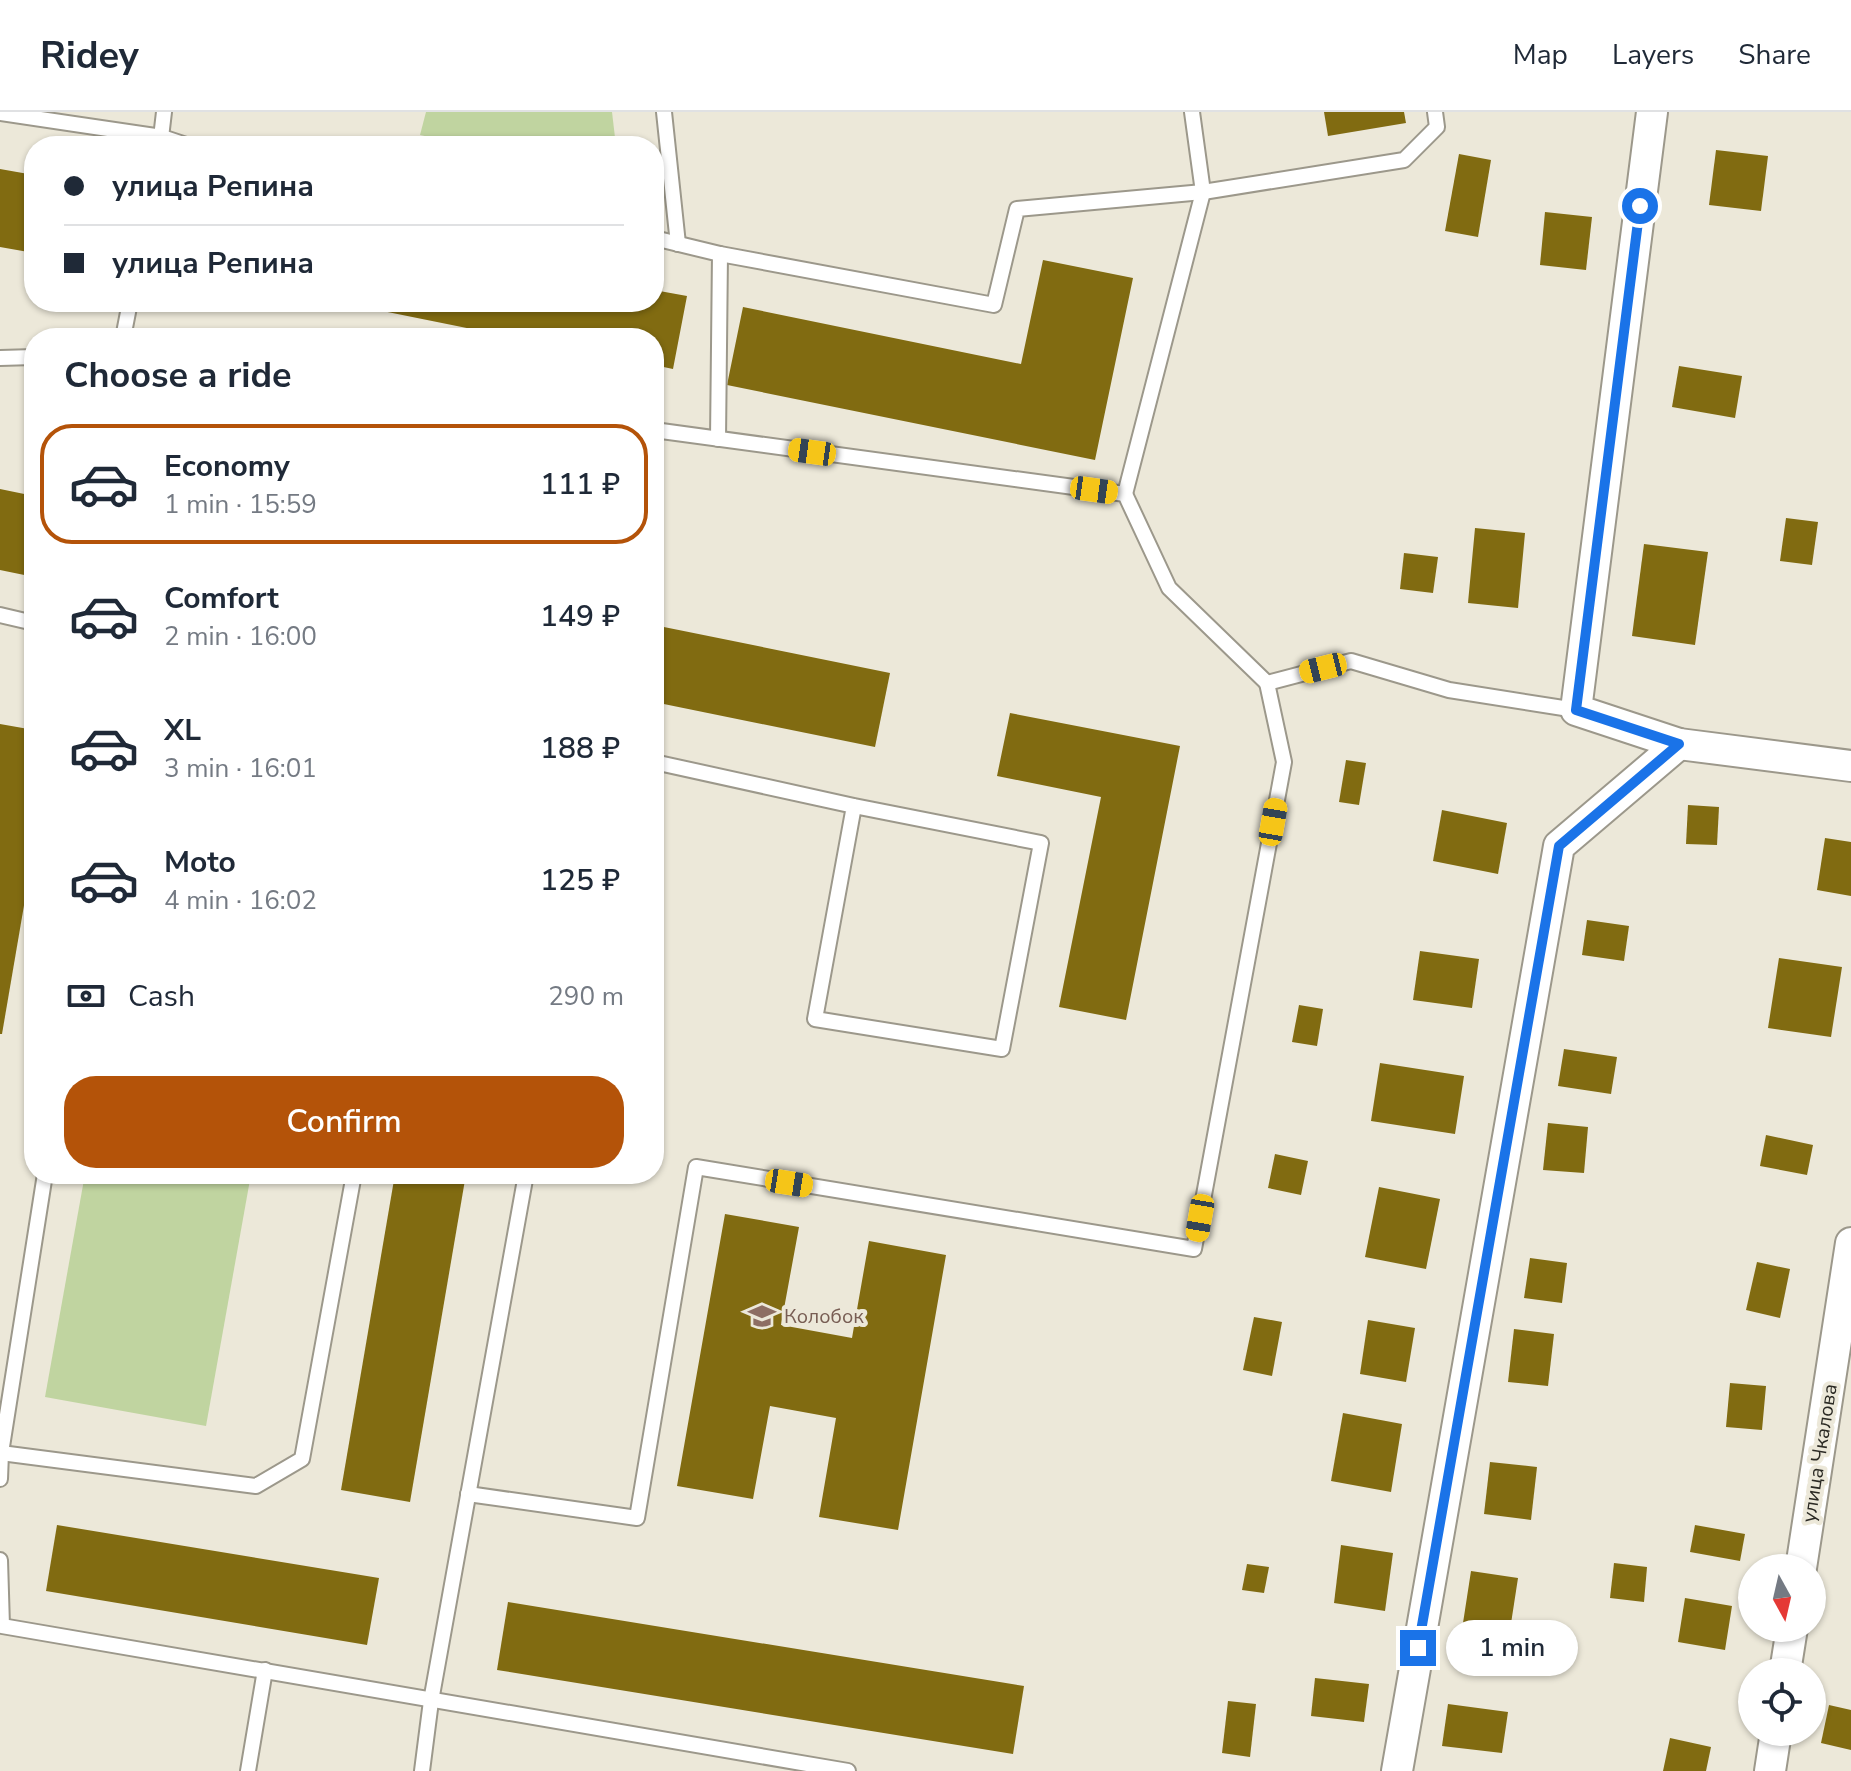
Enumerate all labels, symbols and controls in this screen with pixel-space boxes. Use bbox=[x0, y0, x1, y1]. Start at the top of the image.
text: Ridey bbox=[40, 30, 139, 81]
text: Map bbox=[1513, 36, 1568, 74]
text: Layers bbox=[1612, 36, 1694, 74]
text: Share bbox=[1738, 36, 1811, 74]
text: улица Репина bbox=[112, 166, 314, 207]
route start bbox=[1622, 188, 1658, 224]
text: улица Репина bbox=[112, 243, 314, 284]
text: Choose a ride bbox=[64, 351, 292, 400]
car bbox=[787, 437, 837, 467]
text: Economy bbox=[164, 446, 290, 487]
icon: car bbox=[68, 448, 140, 520]
text: 111 ₽ bbox=[540, 464, 620, 505]
car bbox=[1069, 475, 1119, 505]
text: 1 min · 15:59 bbox=[164, 487, 317, 522]
text: Comfort bbox=[164, 578, 279, 619]
icon: car bbox=[68, 580, 140, 652]
text: 149 ₽ bbox=[540, 596, 620, 637]
text: 2 min · 16:00 bbox=[164, 619, 317, 654]
car bbox=[1297, 651, 1349, 685]
text: XL bbox=[164, 710, 201, 751]
icon: car bbox=[68, 712, 140, 784]
text: 188 ₽ bbox=[540, 728, 620, 769]
text: 3 min · 16:01 bbox=[164, 751, 317, 786]
car bbox=[1257, 796, 1289, 848]
text: Moto bbox=[164, 842, 236, 883]
icon: car bbox=[68, 844, 140, 916]
text: 125 ₽ bbox=[540, 860, 620, 901]
text: 4 min · 16:02 bbox=[164, 883, 317, 918]
icon: cash bbox=[64, 974, 108, 1018]
text: Cash bbox=[128, 976, 195, 1017]
text: 290 m bbox=[548, 979, 624, 1014]
button: Confirm bbox=[64, 1076, 624, 1168]
car bbox=[763, 1167, 815, 1199]
car bbox=[1184, 1192, 1216, 1244]
school or university icon: Колобок bbox=[747, 1301, 777, 1331]
place label: Колобок bbox=[784, 1303, 864, 1330]
street label: улица Чкалова bbox=[1795, 1382, 1844, 1524]
north arrow bbox=[1738, 1554, 1826, 1642]
map controls bbox=[1738, 1554, 1826, 1746]
callout: 1 min bbox=[1446, 1620, 1578, 1676]
route end bbox=[1400, 1630, 1436, 1666]
text: 1 min bbox=[1479, 1630, 1545, 1665]
button: locate bbox=[1738, 1658, 1826, 1746]

